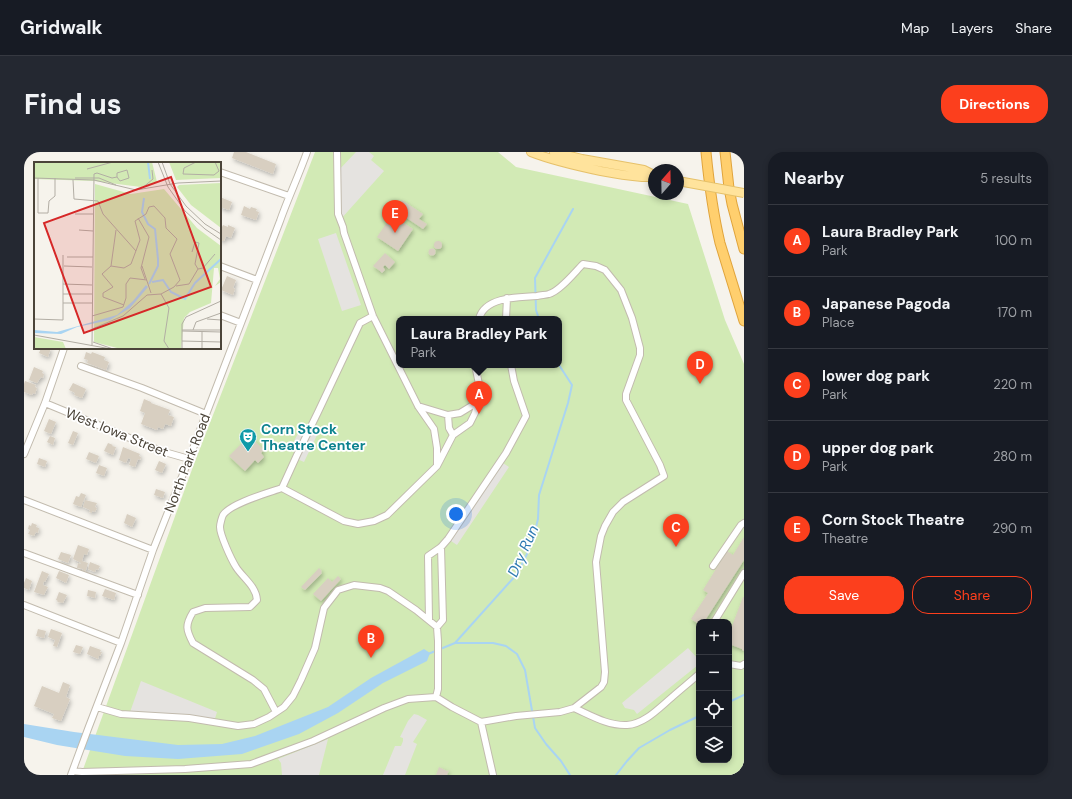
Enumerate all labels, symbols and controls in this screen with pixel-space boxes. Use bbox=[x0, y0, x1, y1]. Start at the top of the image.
text: Gridwalk bbox=[20, 15, 102, 40]
text: Map bbox=[901, 19, 929, 37]
text: Layers bbox=[951, 19, 993, 37]
text: Share bbox=[1015, 19, 1052, 37]
button: Directions bbox=[941, 85, 1048, 123]
text: Find us bbox=[24, 86, 122, 123]
inset map bbox=[34, 162, 221, 349]
north arrow bbox=[648, 164, 684, 200]
text: Nearby bbox=[784, 167, 844, 189]
text: 5 results bbox=[980, 170, 1032, 187]
pin: E bbox=[382, 200, 408, 233]
text: Laura Bradley Park bbox=[822, 222, 959, 242]
text: A bbox=[792, 232, 802, 249]
text: 100 m bbox=[995, 232, 1032, 249]
text: Park bbox=[822, 242, 848, 259]
text: Japanese Pagoda bbox=[822, 294, 950, 314]
text: B bbox=[793, 304, 801, 321]
text: 170 m bbox=[997, 304, 1032, 321]
text: Place bbox=[822, 314, 854, 331]
popup bbox=[396, 316, 562, 368]
text: Laura Bradley Park bbox=[411, 324, 547, 344]
text: Park bbox=[411, 344, 436, 361]
pin: D bbox=[687, 351, 713, 384]
text: lower dog park bbox=[822, 366, 930, 386]
text: C bbox=[792, 376, 802, 393]
text: 220 m bbox=[993, 376, 1032, 393]
pin: A bbox=[466, 381, 492, 414]
text: Park bbox=[822, 386, 848, 403]
street label: West Iowa Street bbox=[63, 403, 171, 461]
street label: North Park Road bbox=[160, 411, 214, 515]
place label: Corn Stock Theatre Center bbox=[261, 420, 366, 454]
theatre icon: Corn Stock Theatre Center bbox=[238, 427, 258, 452]
text: upper dog park bbox=[822, 438, 934, 458]
text: D bbox=[792, 448, 802, 465]
text: 280 m bbox=[993, 448, 1032, 465]
text: Park bbox=[822, 458, 848, 475]
your location bbox=[446, 504, 466, 524]
text: Corn Stock Theatre bbox=[822, 510, 964, 530]
pin: C bbox=[663, 514, 689, 547]
text: E bbox=[793, 520, 801, 537]
text: 290 m bbox=[993, 520, 1032, 537]
water label: Dry Run bbox=[503, 522, 543, 580]
text: Theatre bbox=[822, 530, 868, 547]
button: Save bbox=[784, 576, 904, 614]
button: Share bbox=[912, 576, 1032, 614]
map controls bbox=[696, 619, 732, 763]
button: + bbox=[696, 619, 732, 655]
pin: B bbox=[358, 625, 384, 658]
button: − bbox=[696, 655, 732, 691]
button: locate bbox=[696, 691, 732, 727]
button: layers bbox=[696, 727, 732, 763]

